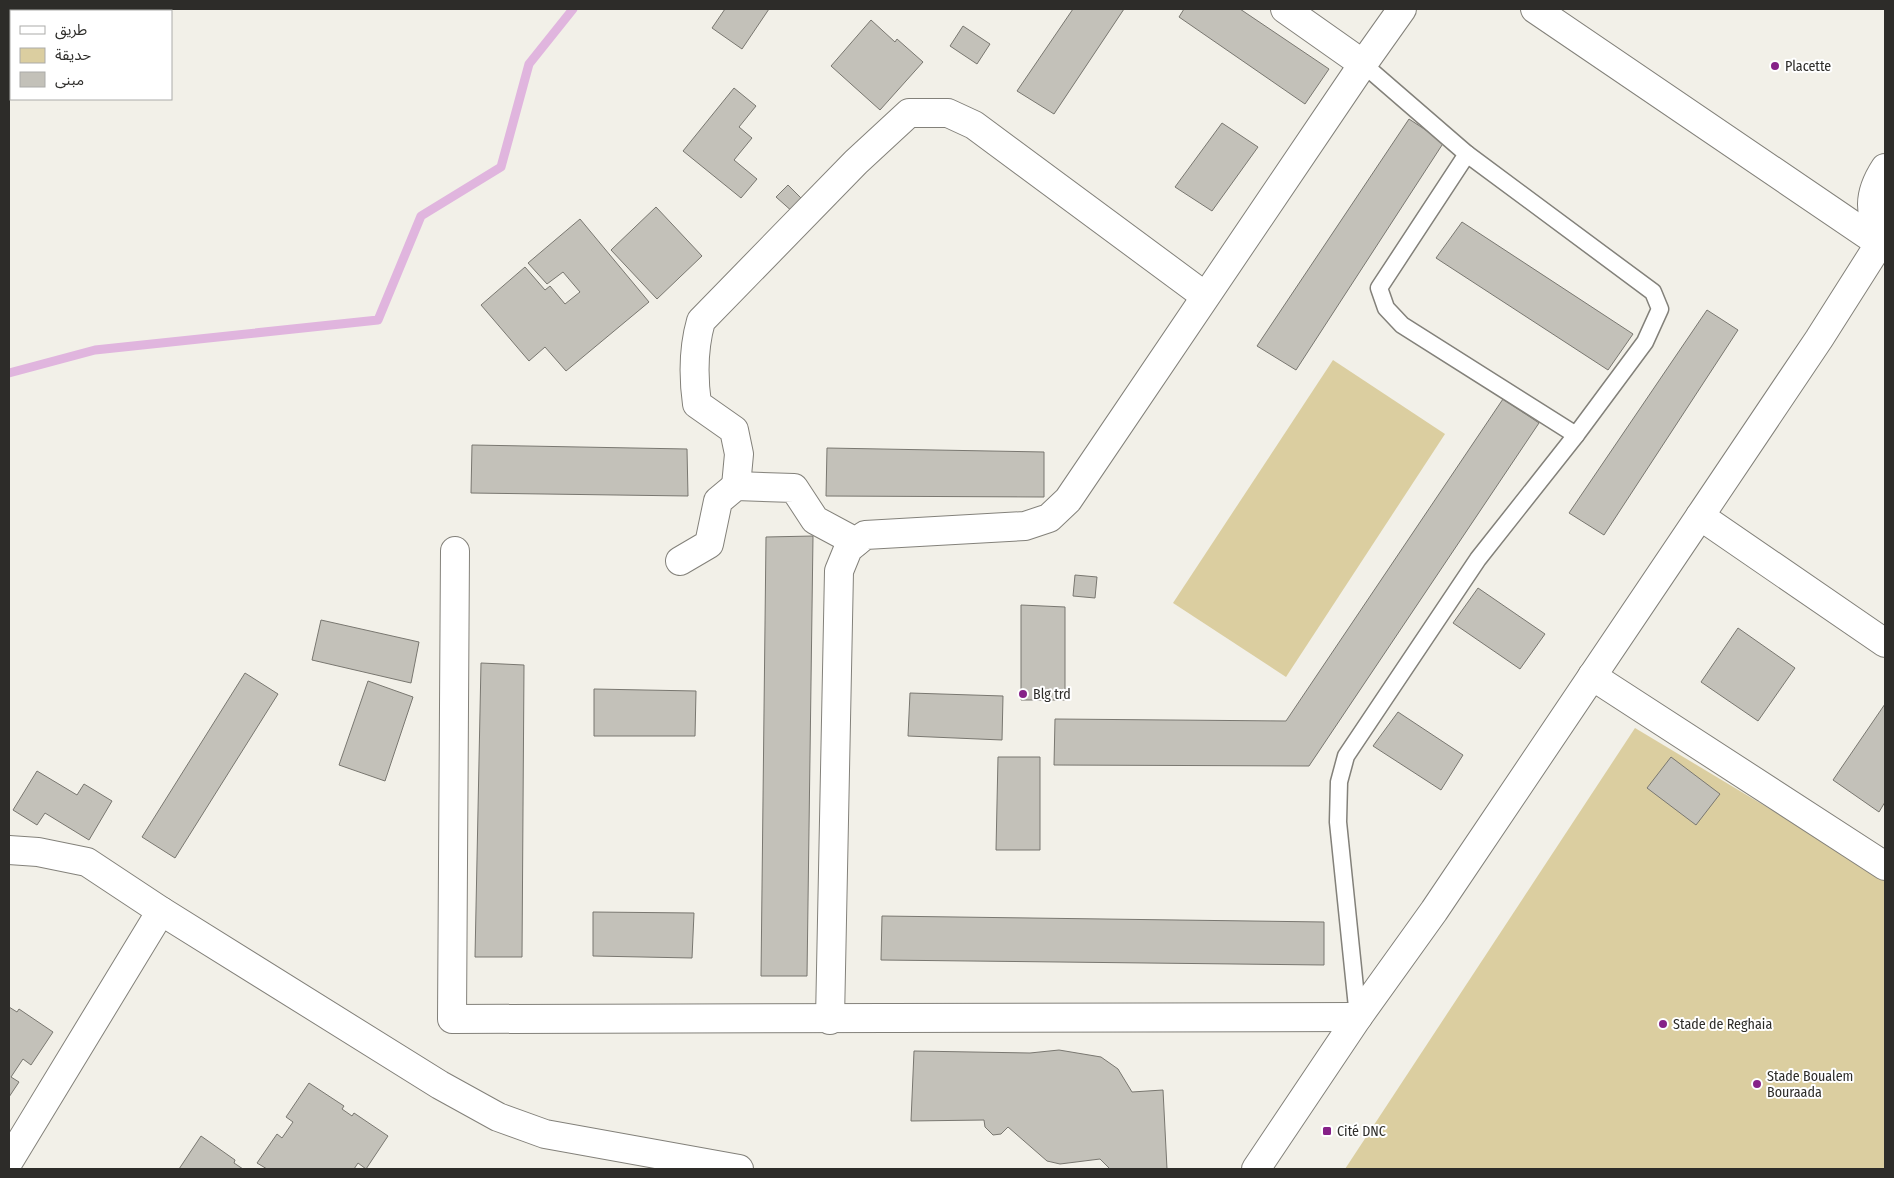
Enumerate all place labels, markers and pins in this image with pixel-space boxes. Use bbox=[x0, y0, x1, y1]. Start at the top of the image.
place label: Placette bbox=[1785, 58, 1831, 75]
marker: Placette bbox=[1769, 60, 1781, 72]
place label: Blg trd bbox=[1033, 686, 1071, 703]
marker: Blg trd bbox=[1017, 688, 1029, 700]
place label: Stade de Reghaia bbox=[1673, 1016, 1772, 1033]
marker: Stade de Reghaia bbox=[1657, 1018, 1669, 1030]
place label: Stade Boualem Bouraada bbox=[1767, 1068, 1853, 1101]
marker: Stade Boualem Bouraada bbox=[1751, 1078, 1763, 1090]
place label: Cité DNC bbox=[1337, 1123, 1386, 1140]
marker: Cité DNC bbox=[1321, 1125, 1333, 1137]

